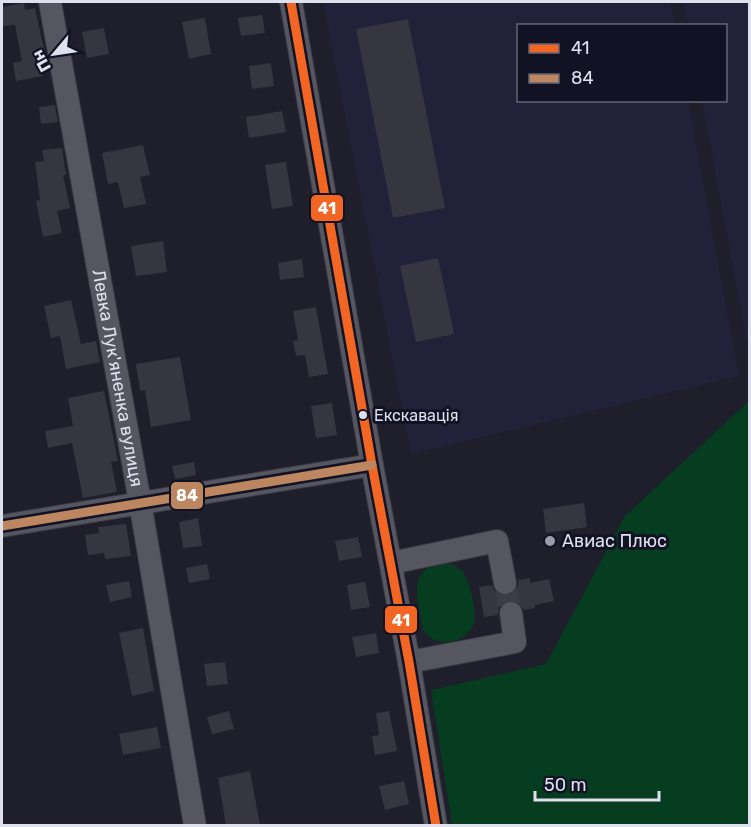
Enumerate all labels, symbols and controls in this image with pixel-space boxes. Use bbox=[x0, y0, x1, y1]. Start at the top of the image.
north arrow bbox=[24, 24, 84, 84]
legend bbox=[517, 24, 727, 102]
text: 41 bbox=[571, 37, 590, 59]
text: Пн bbox=[28, 47, 55, 75]
text: 84 bbox=[571, 67, 594, 89]
line badge: 41 bbox=[310, 194, 344, 222]
text: 41 bbox=[318, 199, 336, 218]
street label: Левка Лук'яненка вулиця bbox=[87, 267, 148, 489]
place label: Екскавація bbox=[374, 406, 458, 425]
marker: Екскавація bbox=[357, 409, 369, 421]
line badge: 84 bbox=[170, 481, 204, 510]
text: 84 bbox=[176, 486, 198, 505]
place label: Авиас Плюс bbox=[562, 530, 667, 552]
marker: Авиас Плюс bbox=[543, 534, 557, 548]
line badge: 41 bbox=[384, 605, 418, 634]
text: 41 bbox=[392, 611, 410, 630]
scale bar bbox=[535, 764, 660, 802]
text: 50 m bbox=[544, 774, 587, 796]

